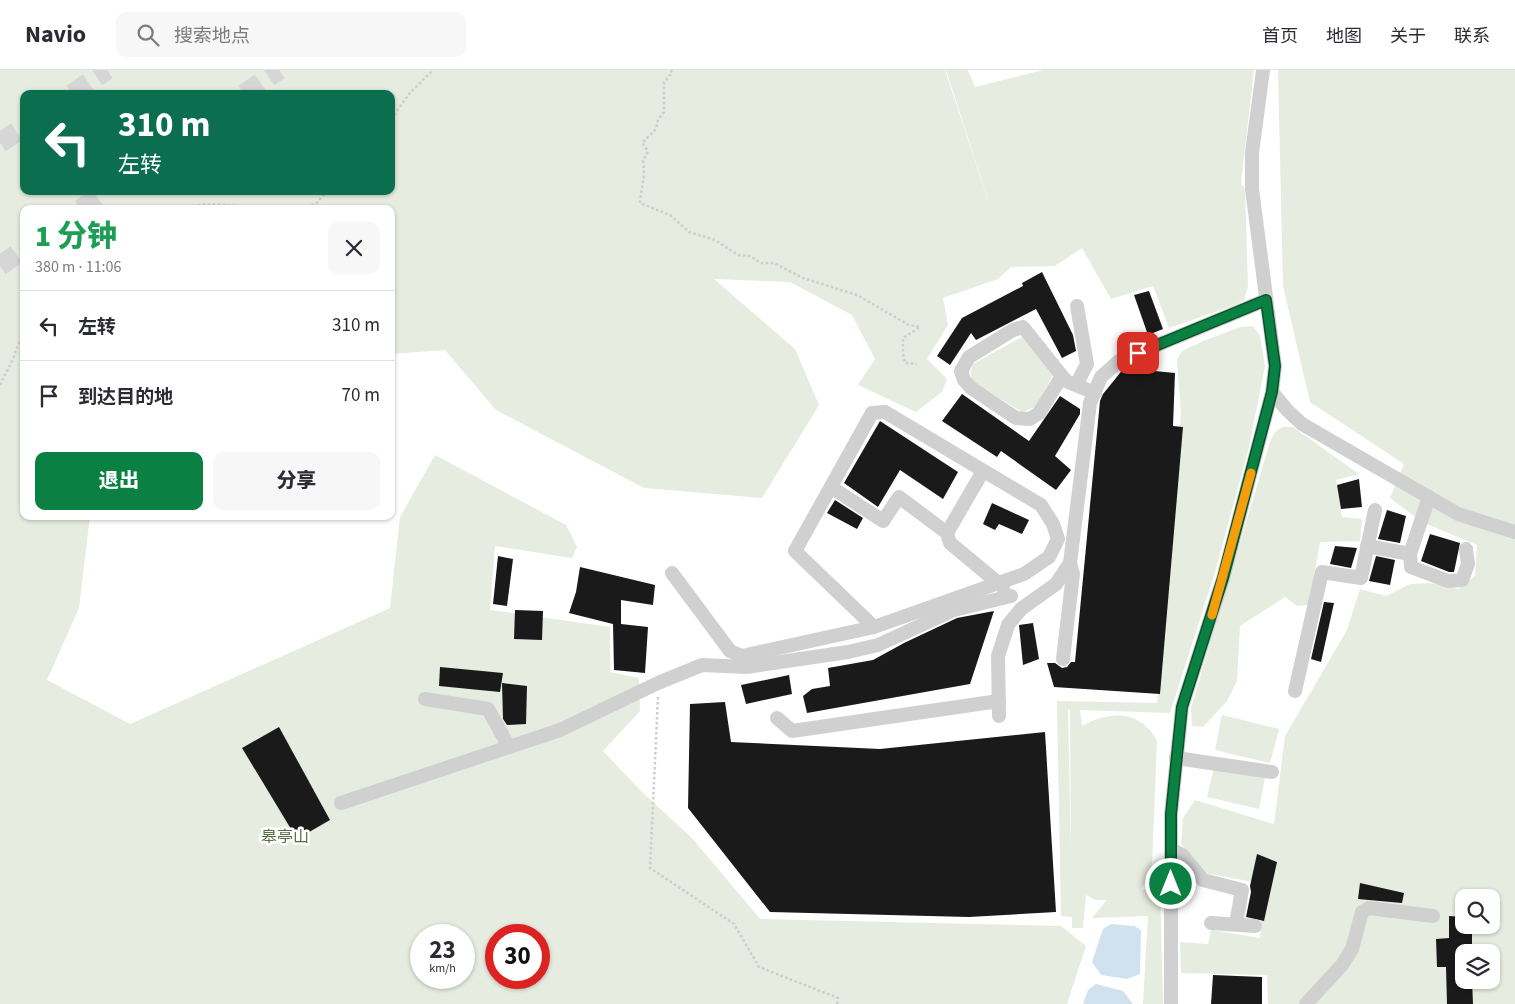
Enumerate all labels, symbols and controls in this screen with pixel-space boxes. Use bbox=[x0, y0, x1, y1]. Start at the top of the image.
search box bbox=[116, 12, 466, 57]
text: Navio bbox=[25, 17, 86, 52]
icon: search bbox=[134, 21, 162, 49]
text: 搜索地点 bbox=[174, 23, 250, 50]
text: 首页 bbox=[1262, 24, 1298, 49]
text: 地图 bbox=[1326, 24, 1362, 49]
text: 关于 bbox=[1390, 24, 1426, 49]
text: 联系 bbox=[1454, 24, 1490, 49]
text: 310 m bbox=[118, 100, 210, 150]
icon: left bbox=[35, 110, 100, 175]
text: 左转 bbox=[118, 149, 162, 181]
text: 1 分钟 bbox=[35, 215, 117, 258]
button: close bbox=[328, 222, 380, 274]
text: 380 m · 11:06 bbox=[35, 256, 122, 278]
icon: left bbox=[35, 312, 63, 340]
text: 310 m bbox=[332, 312, 380, 339]
text: 左转 bbox=[78, 314, 116, 341]
pin bbox=[1117, 332, 1159, 374]
icon: arrive bbox=[1124, 339, 1152, 367]
icon: arrive bbox=[35, 382, 63, 410]
text: 70 m bbox=[342, 382, 380, 409]
text: 到达目的地 bbox=[78, 384, 173, 411]
button: 退出 bbox=[35, 452, 203, 510]
button: 分享 bbox=[213, 452, 380, 510]
park label: 皋亭山 bbox=[261, 826, 309, 848]
position arrow bbox=[1144, 857, 1196, 909]
map controls bbox=[1455, 889, 1500, 989]
button: search bbox=[1455, 889, 1500, 934]
speed limit sign: 30 bbox=[485, 924, 550, 989]
text: 23 bbox=[429, 932, 456, 968]
button: layers bbox=[1455, 944, 1500, 989]
text: km/h bbox=[429, 960, 456, 977]

